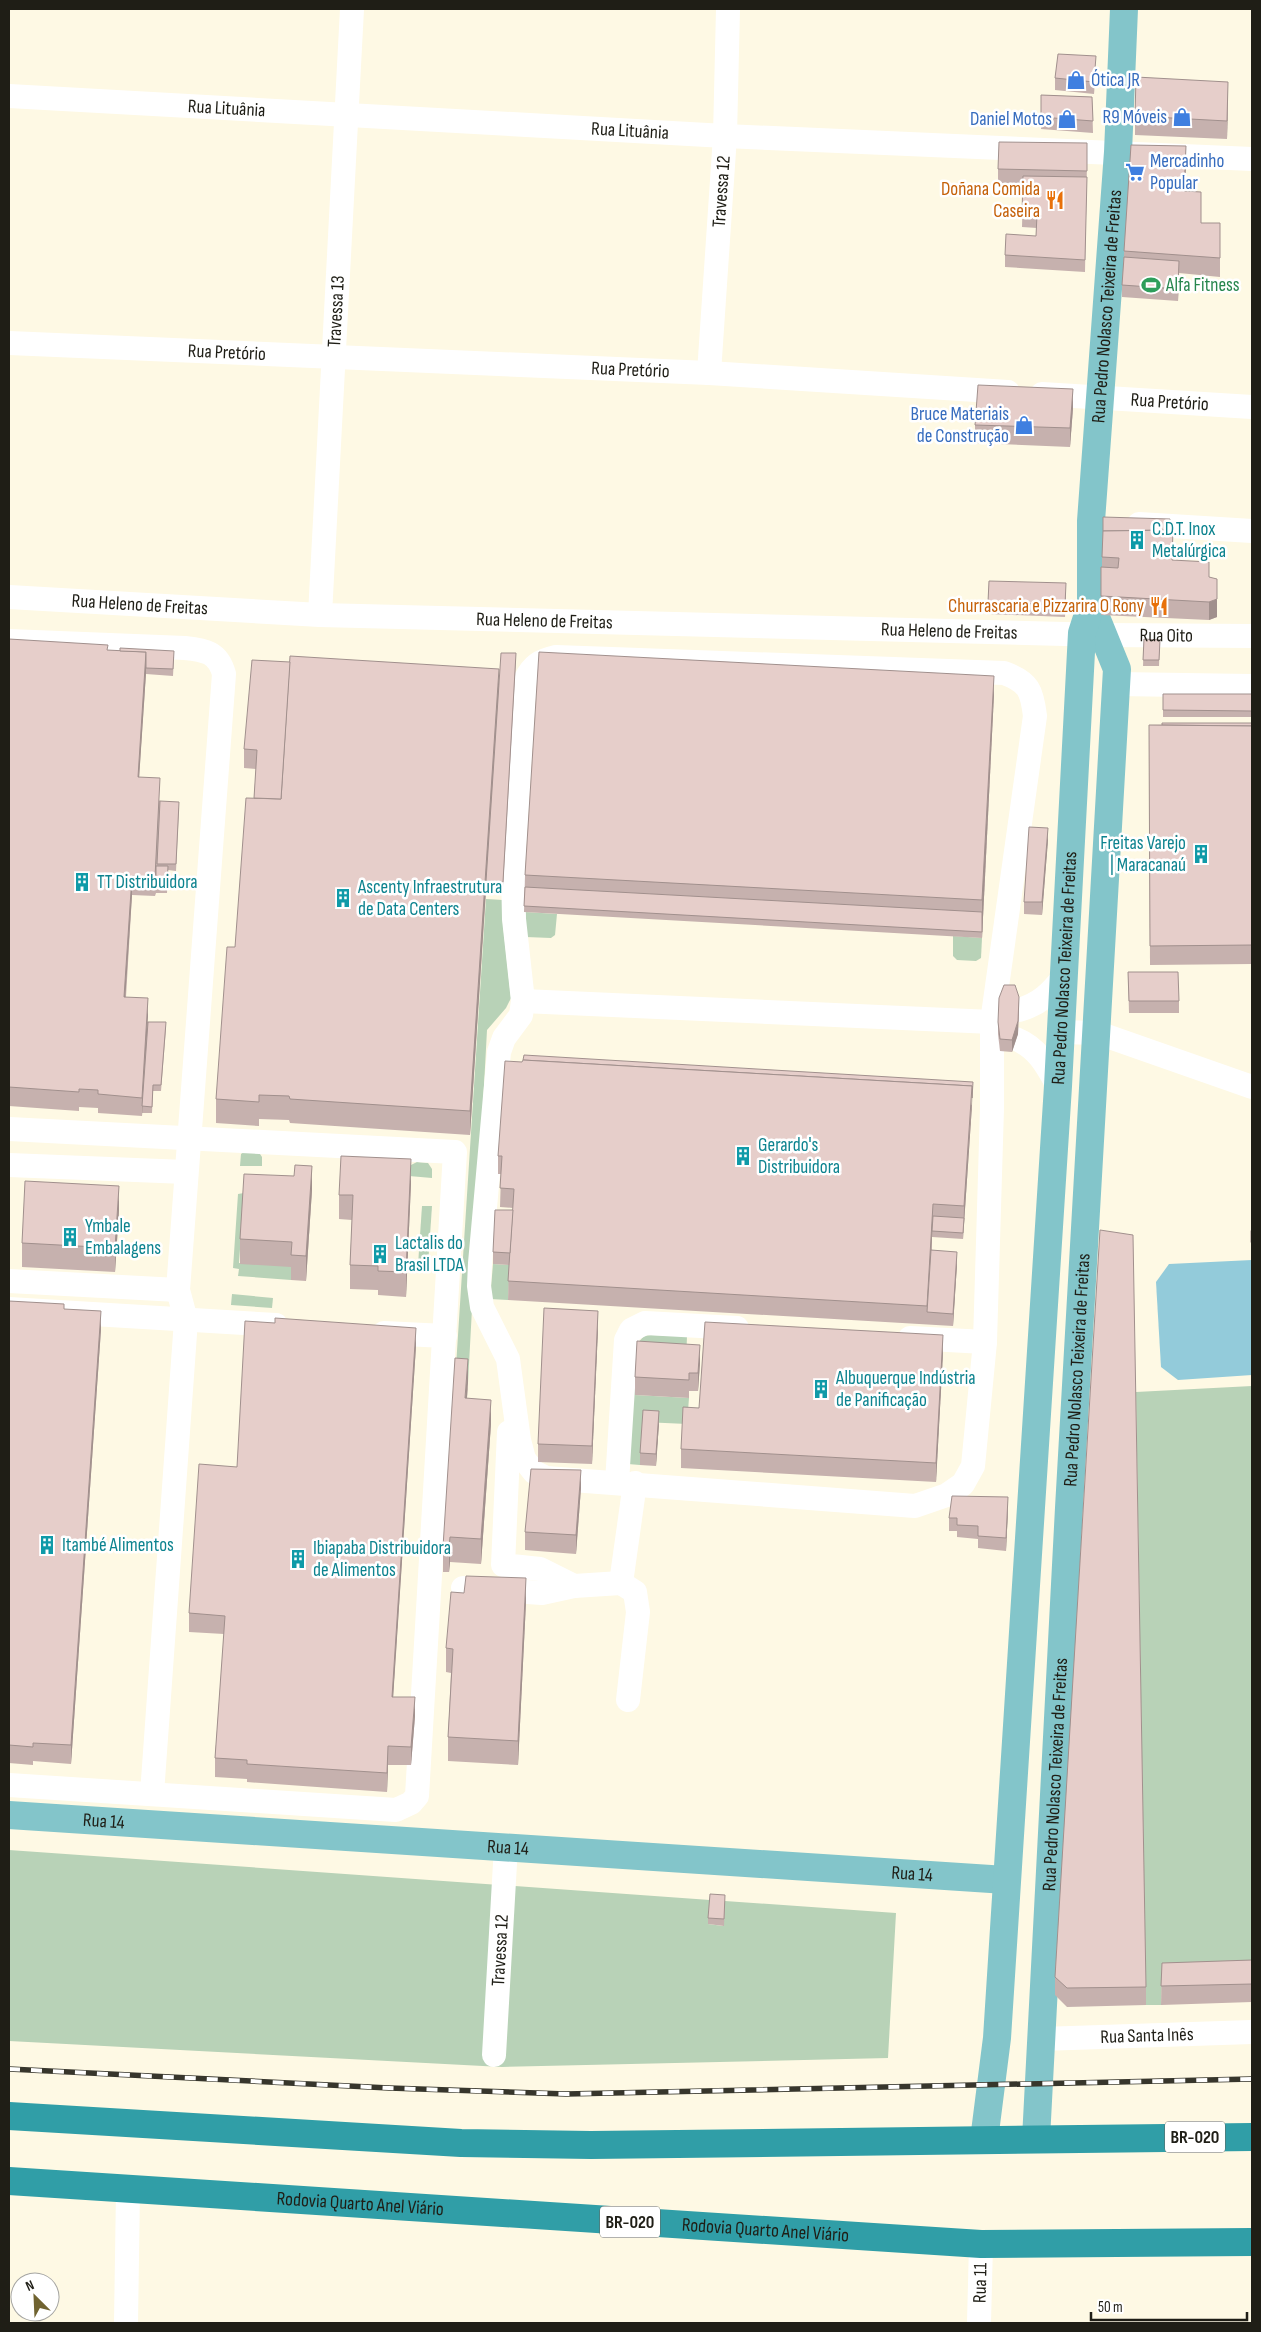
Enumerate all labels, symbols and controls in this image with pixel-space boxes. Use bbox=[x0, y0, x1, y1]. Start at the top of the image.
shop icon: Ótica JR bbox=[1065, 69, 1087, 91]
place label: Ótica JR bbox=[1091, 69, 1140, 92]
street label: Rua Lituânia bbox=[187, 95, 266, 122]
place label: R9 Móveis bbox=[1103, 106, 1167, 129]
shop icon: R9 Móveis bbox=[1171, 106, 1193, 128]
place label: Daniel Motos bbox=[970, 108, 1052, 131]
shop icon: Daniel Motos bbox=[1056, 108, 1078, 130]
street label: Rua Lituânia bbox=[591, 117, 669, 144]
place label: Mercadinho Popular bbox=[1150, 150, 1224, 195]
street label: Travessa 12 bbox=[707, 155, 735, 228]
supermarket icon: Mercadinho Popular bbox=[1124, 161, 1146, 183]
place label: Doñana Comida Caseira bbox=[941, 178, 1040, 223]
restaurant icon: Doñana Comida Caseira bbox=[1044, 189, 1066, 211]
street label: Rua Pedro Nolasco Teixeira de Freitas bbox=[1087, 189, 1127, 424]
sports icon: Alfa Fitness bbox=[1140, 274, 1162, 296]
place label: Alfa Fitness bbox=[1165, 274, 1240, 297]
street label: Travessa 13 bbox=[323, 275, 349, 348]
street label: Rua Pretório bbox=[187, 339, 266, 366]
street label: Rua Pretório bbox=[591, 356, 670, 383]
street label: Rua Pretório bbox=[1130, 388, 1210, 416]
place label: Bruce Materiais de Construção bbox=[910, 403, 1009, 448]
shop icon: Bruce Materiais de Construção bbox=[1013, 414, 1035, 436]
place label: C.D.T. Inox Metalúrgica bbox=[1152, 518, 1226, 563]
building icon: C.D.T. Inox Metalúrgica bbox=[1126, 529, 1148, 551]
street label: Rua Heleno de Freitas bbox=[71, 589, 209, 620]
place label: Churrascaria e Pizzarira O Rony bbox=[948, 595, 1145, 618]
restaurant icon: Churrascaria e Pizzarira O Rony bbox=[1148, 595, 1170, 617]
street label: Rua Heleno de Freitas bbox=[476, 607, 613, 634]
street label: Rua Heleno de Freitas bbox=[881, 618, 1018, 644]
street label: Rua Oito bbox=[1139, 624, 1193, 647]
place label: Freitas Varejo | Maracanaú bbox=[1100, 832, 1186, 877]
building icon: Freitas Varejo | Maracanaú bbox=[1190, 843, 1212, 865]
street label: Rua Pedro Nolasco Teixeira de Freitas bbox=[1047, 850, 1082, 1085]
building icon: TT Distribuidora bbox=[71, 871, 93, 893]
place label: TT Distribuidora bbox=[97, 871, 198, 894]
place label: Ascenty Infraestrutura de Data Centers bbox=[357, 876, 502, 921]
building icon: Ascenty Infraestrutura de Data Centers bbox=[332, 887, 354, 909]
place label: Gerardo's Distribuidora bbox=[758, 1134, 840, 1179]
building icon: Gerardo's Distribuidora bbox=[732, 1145, 754, 1167]
place label: Ymbale Embalagens bbox=[85, 1215, 161, 1260]
building icon: Ymbale Embalagens bbox=[59, 1226, 81, 1248]
place label: Lactalis do Brasil LTDA bbox=[395, 1232, 464, 1277]
building icon: Lactalis do Brasil LTDA bbox=[369, 1243, 391, 1265]
street label: Rua Pedro Nolasco Teixeira de Freitas bbox=[1059, 1253, 1095, 1487]
place label: Albuquerque Indústria de Panificação bbox=[835, 1367, 976, 1412]
building icon: Albuquerque Indústria de Panificação bbox=[810, 1378, 832, 1400]
building icon: Itambé Alimentos bbox=[36, 1534, 58, 1556]
place label: Itambé Alimentos bbox=[62, 1534, 174, 1557]
place label: Ibiapaba Distribuidora de Alimentos bbox=[313, 1537, 451, 1582]
building icon: Ibiapaba Distribuidora de Alimentos bbox=[287, 1548, 309, 1570]
street label: Rua Pedro Nolasco Teixeira de Freitas bbox=[1037, 1657, 1073, 1892]
street label: Rua 14 bbox=[82, 1808, 125, 1834]
street label: Rua 14 bbox=[486, 1835, 530, 1860]
street label: Rua 14 bbox=[891, 1861, 934, 1887]
street label: Travessa 12 bbox=[486, 1914, 514, 1987]
street label: Rua Santa Inês bbox=[1100, 2022, 1194, 2049]
road number: BR-020 bbox=[1165, 2122, 1225, 2152]
street label: Rodovia Quarto Anel Viário bbox=[276, 2187, 445, 2221]
road number: BR-020 bbox=[600, 2206, 660, 2238]
street label: Rodovia Quarto Anel Viário bbox=[681, 2213, 850, 2247]
street label: Rua 11 bbox=[968, 2262, 992, 2304]
north arrow bbox=[10, 2272, 60, 2322]
text: N bbox=[23, 2276, 37, 2295]
scale bar bbox=[1091, 2290, 1247, 2322]
text: 50 m bbox=[1098, 2298, 1123, 2317]

